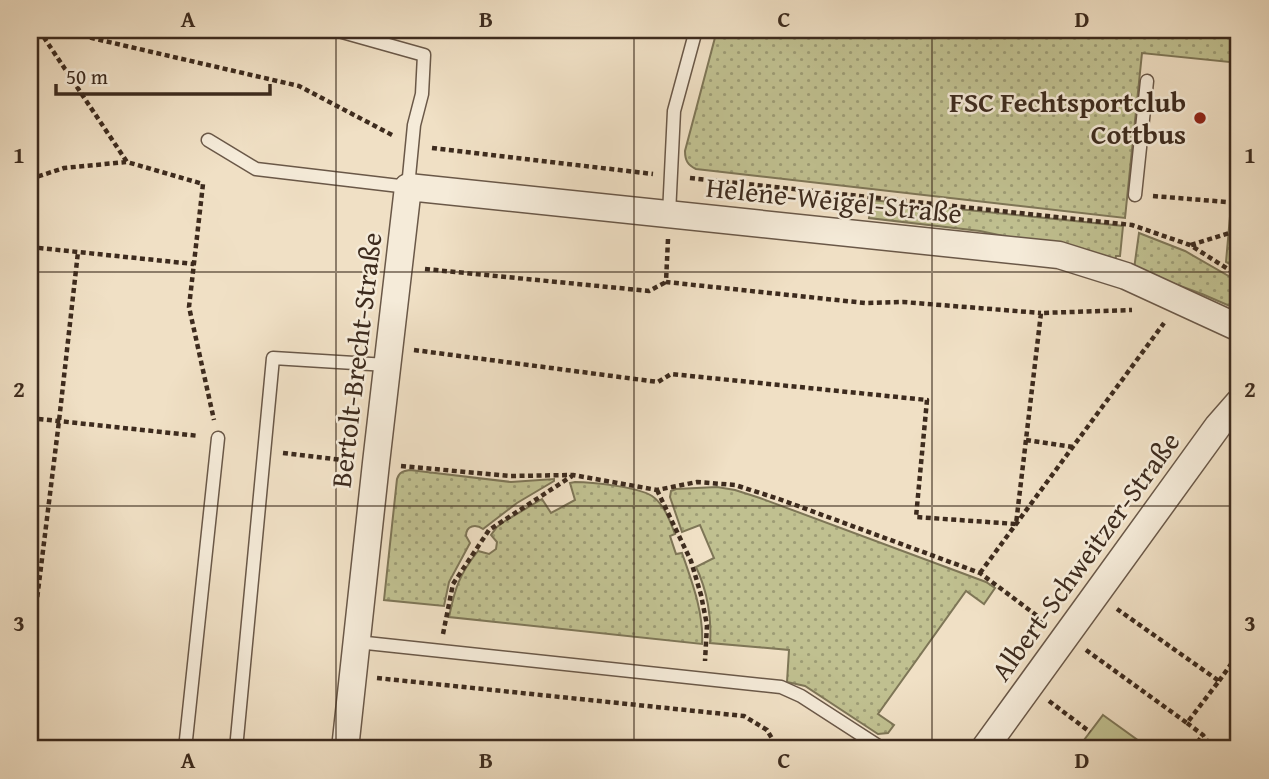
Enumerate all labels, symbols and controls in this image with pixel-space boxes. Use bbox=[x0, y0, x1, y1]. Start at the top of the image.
text: A bbox=[181, 2, 196, 35]
text: B bbox=[479, 2, 493, 35]
text: C bbox=[777, 2, 791, 35]
text: D bbox=[1075, 2, 1090, 35]
scale bar bbox=[56, 52, 270, 96]
text: 50 m bbox=[66, 61, 108, 92]
place label: FSC Fechtsportclub Cottbus bbox=[949, 81, 1186, 154]
marker: FSC Fechtsportclub Cottbus bbox=[1192, 110, 1208, 126]
text: 1 bbox=[13, 138, 25, 171]
text: 1 bbox=[1244, 138, 1256, 171]
street label: Helene-Weigel-Straße bbox=[704, 166, 964, 233]
street label: Bertolt-Brecht-Straße bbox=[319, 230, 392, 490]
text: 2 bbox=[13, 372, 25, 405]
text: 2 bbox=[1244, 372, 1256, 405]
street label: Albert-Schweitzer-Straße bbox=[980, 423, 1189, 689]
text: 3 bbox=[13, 606, 25, 639]
text: 3 bbox=[1244, 606, 1256, 639]
text: A bbox=[181, 743, 196, 776]
text: B bbox=[479, 743, 493, 776]
text: C bbox=[777, 743, 791, 776]
text: D bbox=[1075, 743, 1090, 776]

